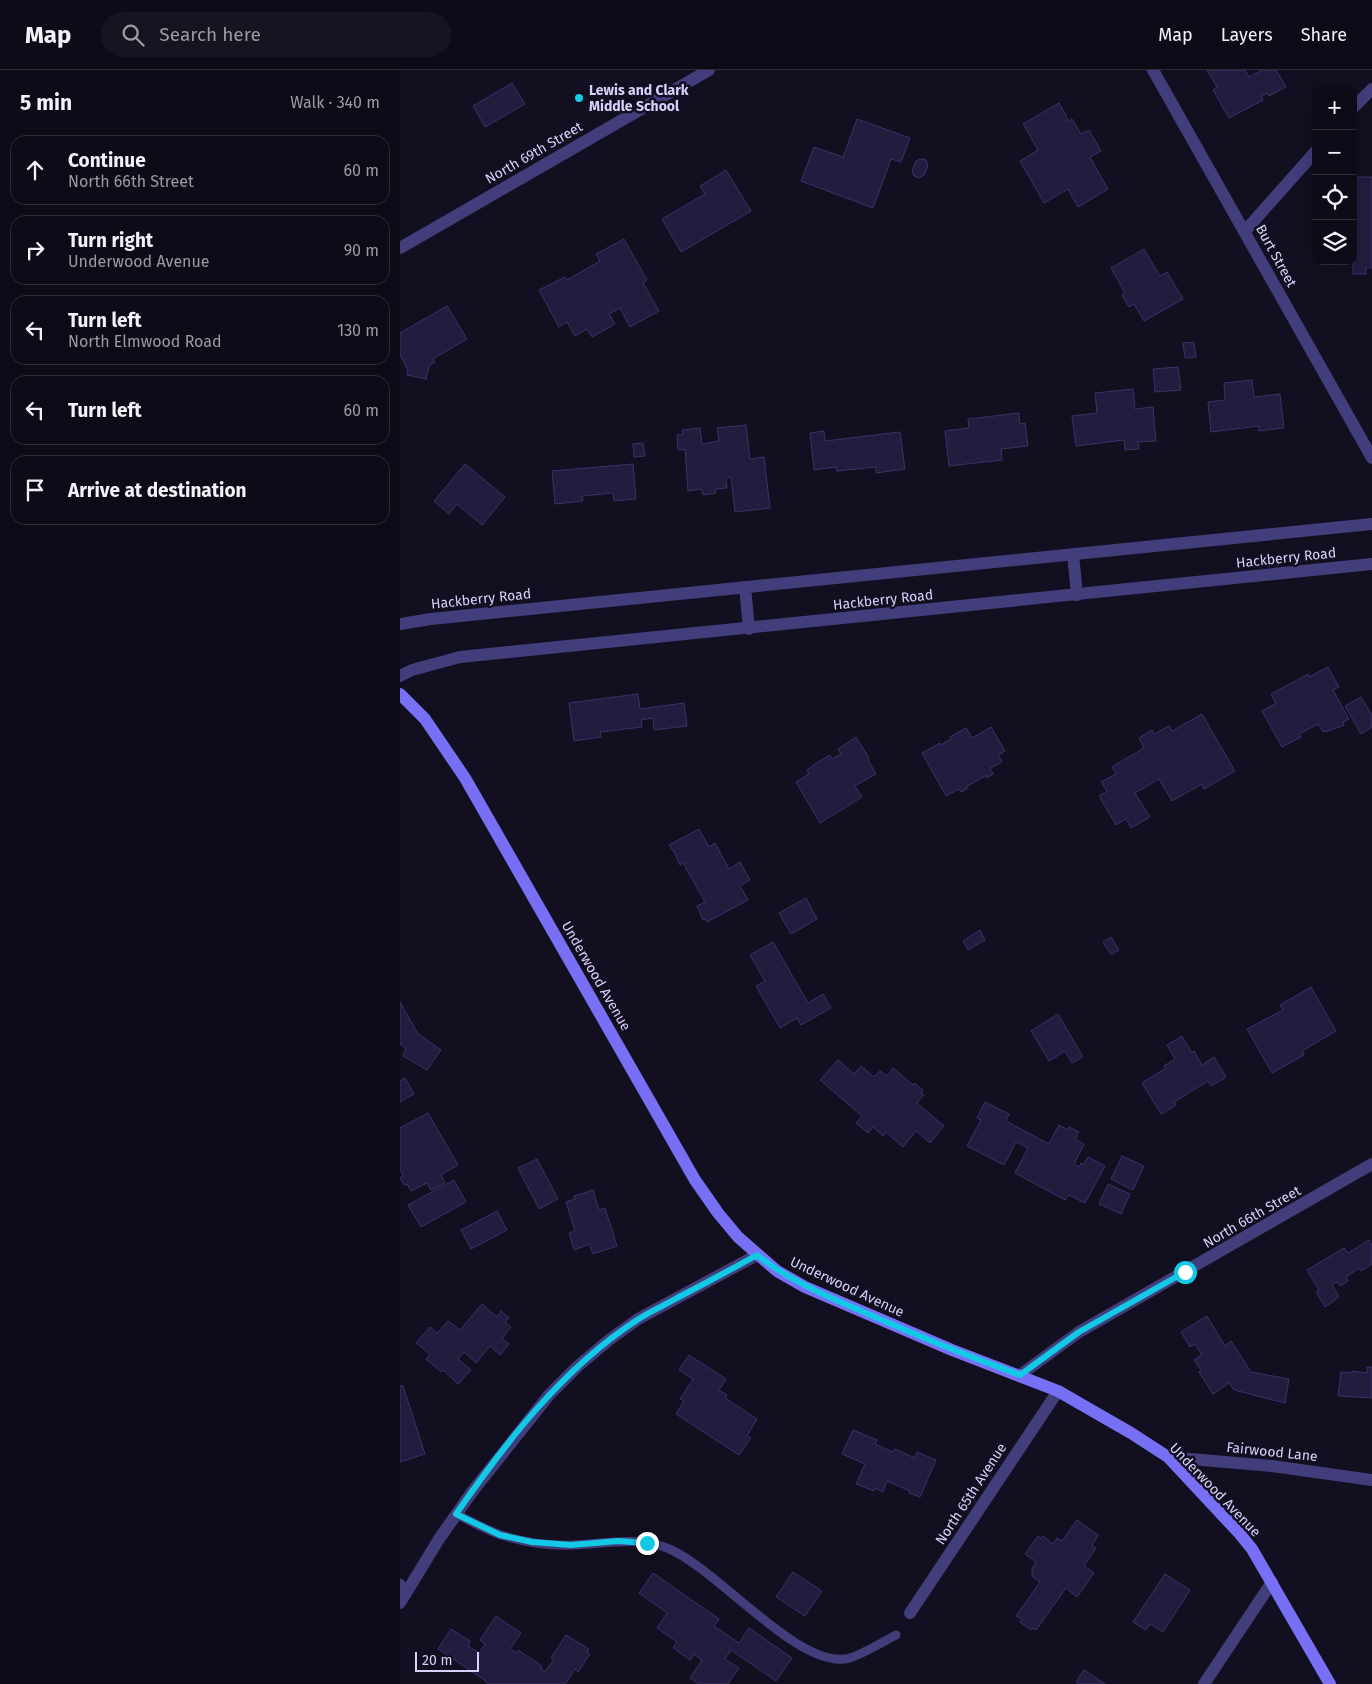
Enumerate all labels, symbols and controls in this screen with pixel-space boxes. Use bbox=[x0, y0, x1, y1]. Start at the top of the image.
search box bbox=[101, 12, 451, 57]
text: Map bbox=[25, 21, 71, 49]
icon: search bbox=[119, 21, 147, 49]
text: Search here bbox=[159, 23, 261, 46]
text: Map bbox=[1158, 24, 1193, 46]
text: Layers bbox=[1221, 24, 1273, 46]
text: Share bbox=[1301, 24, 1347, 46]
place label: Lewis and Clark Middle School bbox=[589, 82, 689, 115]
map controls bbox=[1312, 85, 1357, 265]
button: + bbox=[1312, 85, 1357, 130]
text: 5 min bbox=[20, 90, 72, 116]
marker: Lewis and Clark Middle School bbox=[573, 92, 585, 104]
text: Walk · 340 m bbox=[290, 93, 380, 112]
street label: North 69th Street bbox=[482, 118, 587, 188]
button: − bbox=[1312, 130, 1357, 175]
text: Continue bbox=[68, 149, 146, 172]
icon: ahead bbox=[21, 156, 49, 184]
text: 60 m bbox=[344, 161, 379, 180]
text: North 66th Street bbox=[68, 172, 194, 191]
button: locate bbox=[1312, 175, 1357, 220]
button: layers bbox=[1312, 220, 1357, 265]
street label: Burt Street bbox=[1252, 222, 1301, 291]
text: Turn right bbox=[68, 229, 153, 252]
icon: right bbox=[21, 236, 49, 264]
text: 90 m bbox=[344, 241, 379, 260]
text: Underwood Avenue bbox=[68, 252, 210, 271]
text: Turn left bbox=[68, 309, 142, 332]
icon: left bbox=[21, 316, 49, 344]
text: 130 m bbox=[337, 321, 379, 340]
text: North Elmwood Road bbox=[68, 332, 222, 351]
icon: left bbox=[21, 396, 49, 424]
text: Turn left bbox=[68, 399, 142, 422]
text: 60 m bbox=[344, 401, 379, 420]
icon: arrive bbox=[21, 476, 49, 504]
text: Arrive at destination bbox=[68, 479, 247, 502]
street label: Hackberry Road bbox=[1235, 544, 1337, 572]
street label: Hackberry Road bbox=[430, 585, 532, 613]
street label: Hackberry Road bbox=[832, 586, 934, 614]
street label: Underwood Avenue bbox=[558, 918, 634, 1034]
street label: North 66th Street bbox=[1200, 1182, 1305, 1252]
street label: Underwood Avenue bbox=[787, 1253, 907, 1321]
route start bbox=[1174, 1261, 1197, 1284]
street label: Fairwood Lane bbox=[1225, 1439, 1319, 1465]
street label: North 65th Avenue bbox=[932, 1440, 1010, 1548]
street label: Underwood Avenue bbox=[1166, 1440, 1264, 1540]
route end bbox=[636, 1532, 659, 1555]
scale bar bbox=[415, 1649, 479, 1672]
text: 20 m bbox=[422, 1652, 452, 1669]

